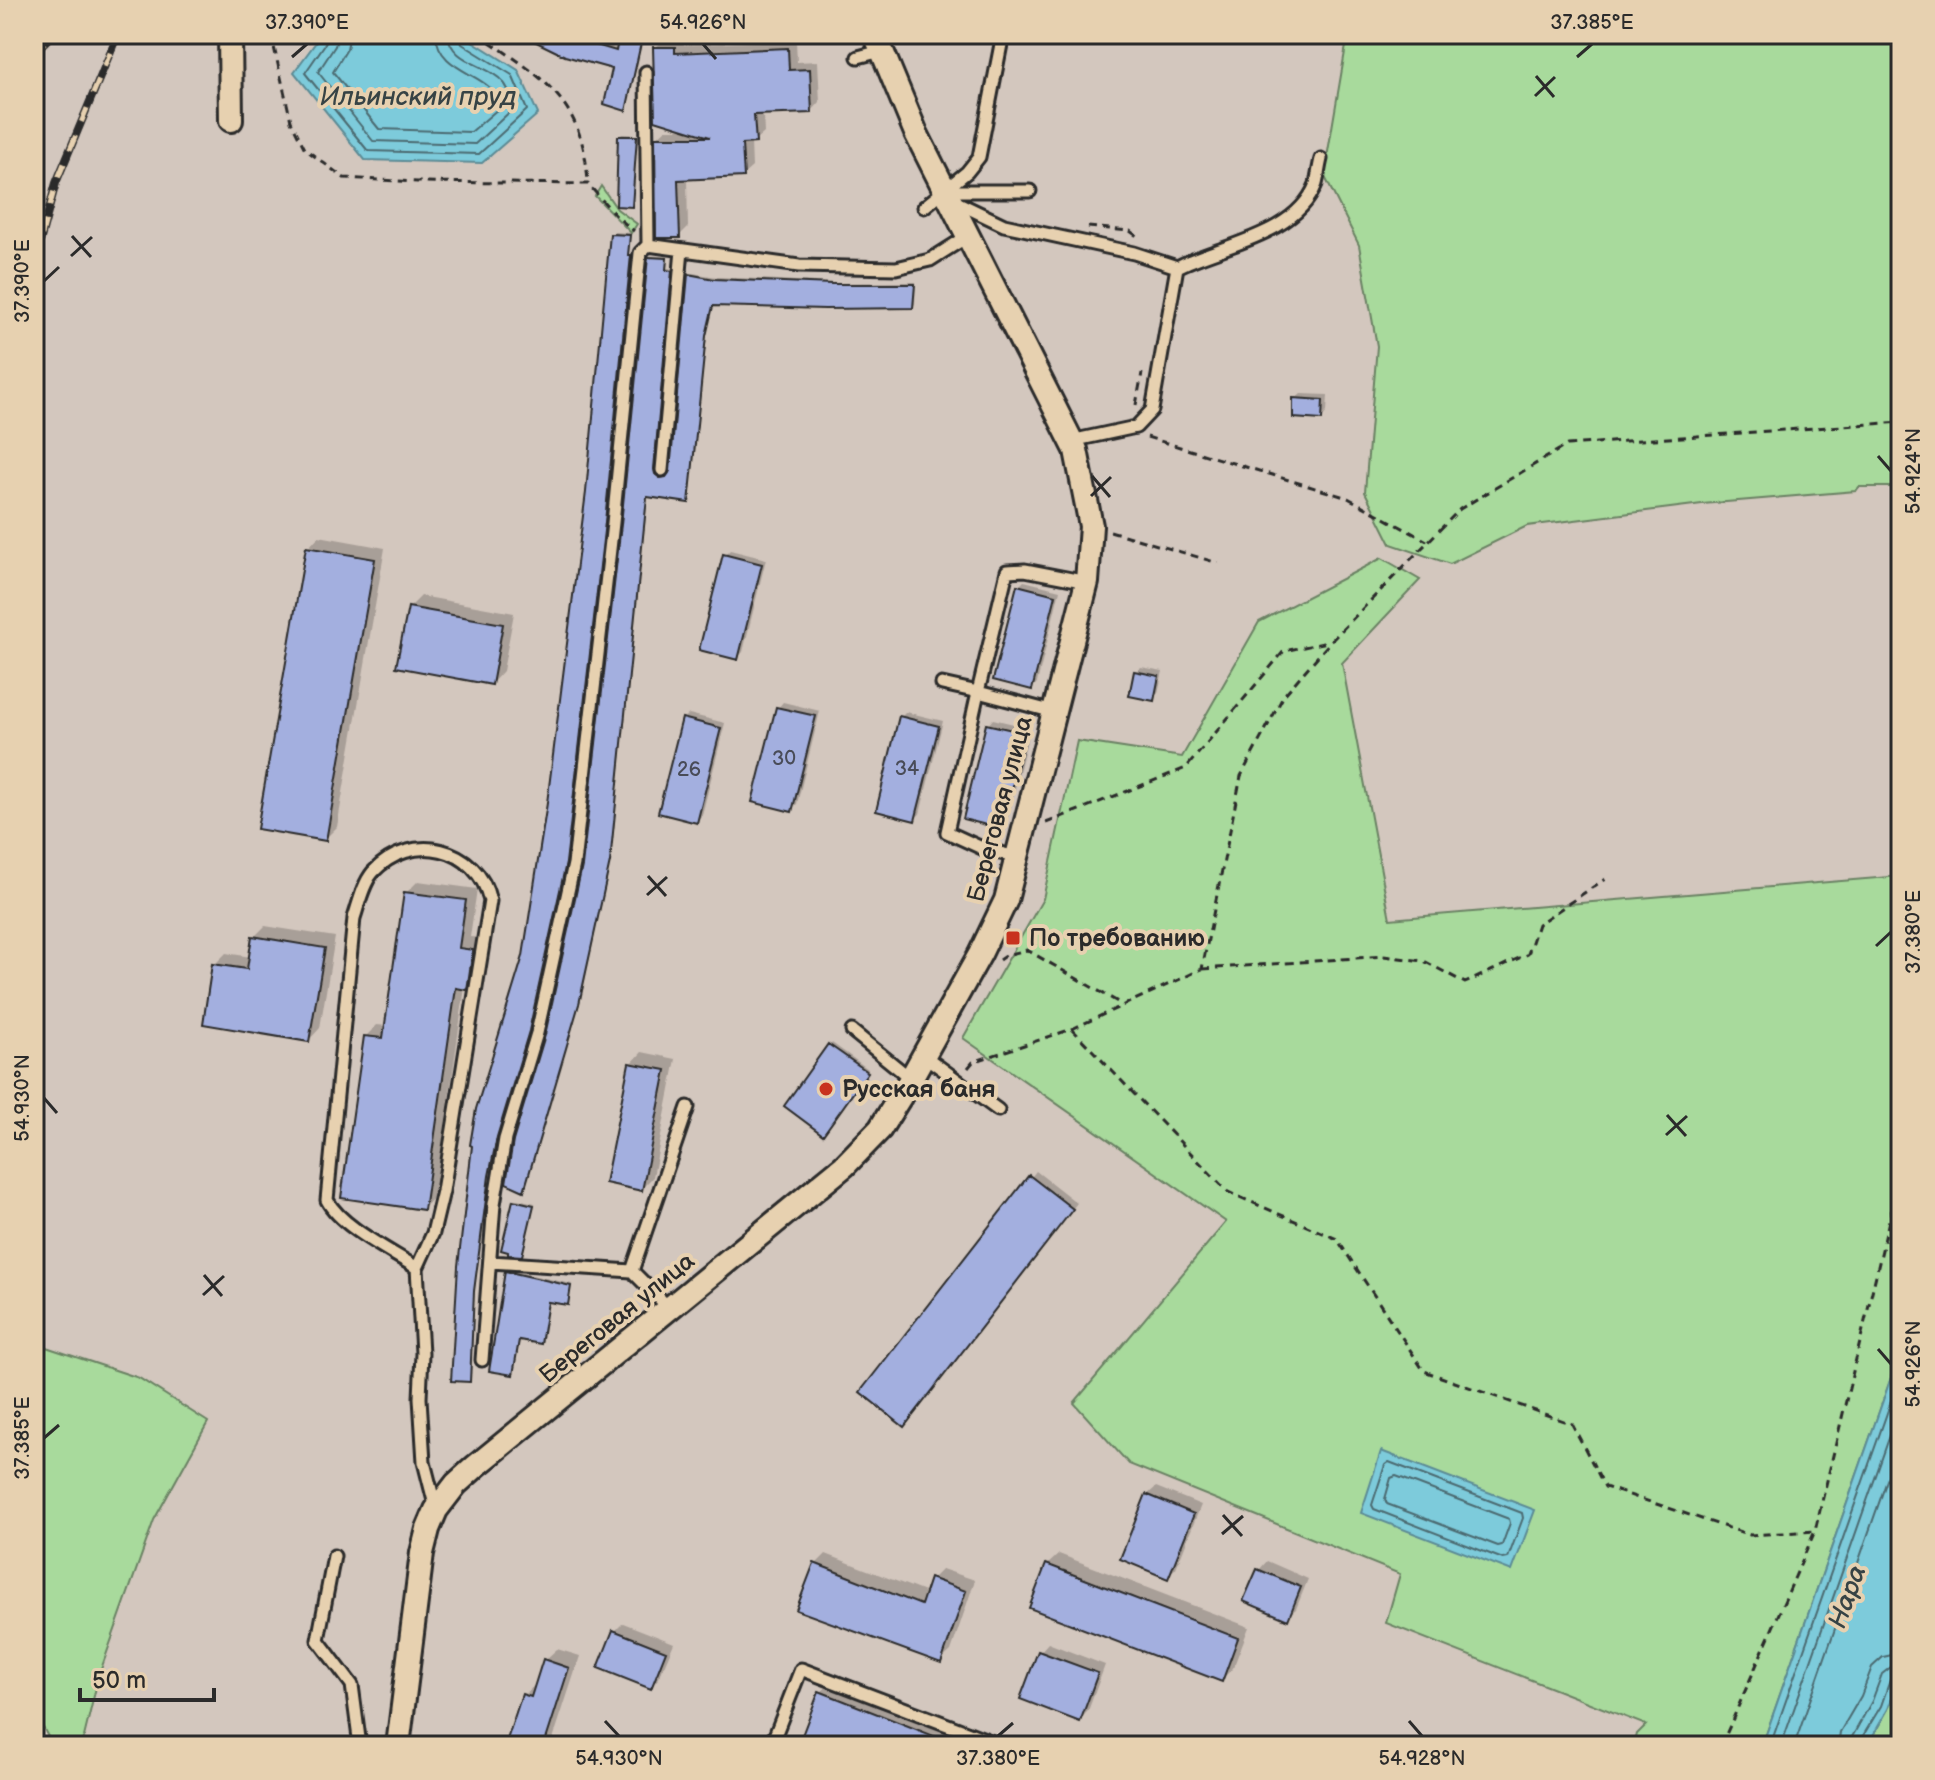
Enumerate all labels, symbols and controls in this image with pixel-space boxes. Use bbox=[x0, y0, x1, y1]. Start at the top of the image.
text: 37.390°E bbox=[265, 11, 349, 35]
text: 54.926°N bbox=[660, 11, 747, 35]
text: 37.385°E bbox=[1550, 11, 1634, 35]
water label: Ильинский пруд bbox=[320, 82, 516, 113]
text: 37.390°E bbox=[11, 239, 35, 323]
text: 54.924°N bbox=[1902, 428, 1926, 514]
street label: Береговая улица bbox=[961, 713, 1039, 905]
house number: 30 bbox=[772, 747, 796, 771]
house number: 34 bbox=[895, 757, 919, 781]
house number: 26 bbox=[677, 758, 701, 782]
text: 37.380°E bbox=[1902, 890, 1926, 974]
place label: По требованию bbox=[1029, 924, 1205, 953]
marker: По требованию bbox=[1004, 929, 1022, 947]
text: 54.930°N bbox=[11, 1054, 35, 1142]
place label: Русская баня bbox=[842, 1075, 996, 1104]
marker: Русская баня bbox=[817, 1080, 835, 1098]
street label: Береговая улица bbox=[534, 1247, 700, 1389]
text: 54.926°N bbox=[1902, 1321, 1926, 1408]
text: 37.385°E bbox=[11, 1396, 35, 1480]
water label: Нара bbox=[1822, 1561, 1874, 1633]
scale bar bbox=[80, 1652, 214, 1702]
text: 50 m bbox=[92, 1666, 146, 1695]
text: 54.930°N bbox=[575, 1747, 663, 1771]
text: 37.380°E bbox=[956, 1747, 1040, 1771]
text: 54.928°N bbox=[1379, 1747, 1465, 1771]

